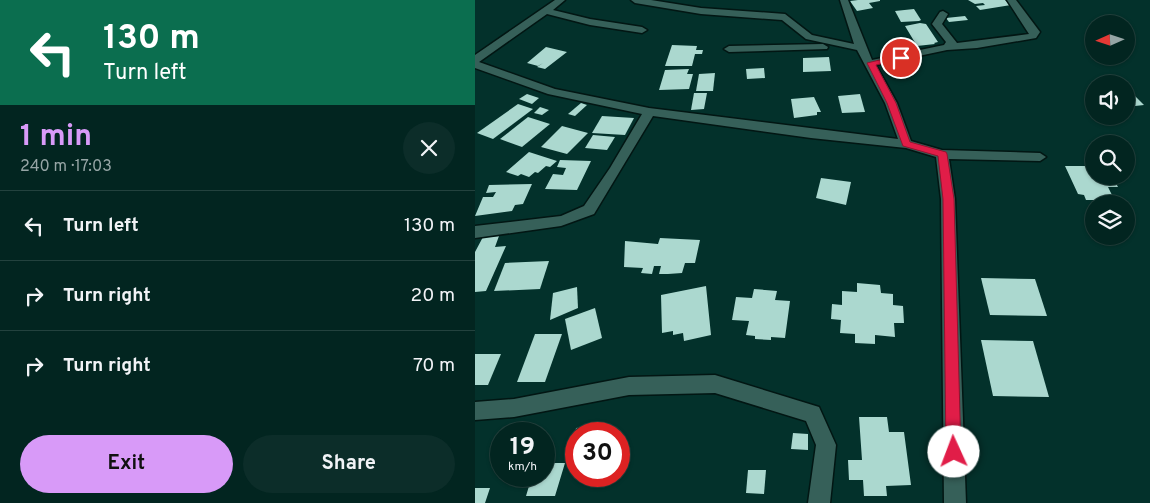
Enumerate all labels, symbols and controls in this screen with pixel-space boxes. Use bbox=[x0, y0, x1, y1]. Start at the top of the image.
north arrow bbox=[1085, 15, 1135, 65]
map controls bbox=[1085, 15, 1135, 245]
text: 130 m bbox=[103, 17, 200, 61]
icon: left bbox=[20, 20, 85, 85]
pin bbox=[880, 37, 922, 79]
icon: arrive bbox=[887, 44, 915, 72]
text: Turn left bbox=[103, 60, 186, 87]
button: sound bbox=[1085, 75, 1135, 125]
text: 1 min bbox=[20, 119, 92, 156]
button: close bbox=[403, 122, 455, 174]
button: search bbox=[1085, 135, 1135, 185]
text: 240 m · 17:03 bbox=[20, 157, 112, 177]
button: layers bbox=[1085, 195, 1135, 245]
icon: left bbox=[20, 212, 48, 240]
text: Turn left bbox=[63, 214, 139, 238]
text: 130 m bbox=[404, 214, 455, 238]
icon: right bbox=[20, 282, 48, 310]
text: Turn right bbox=[63, 284, 151, 308]
text: 20 m bbox=[411, 284, 455, 308]
icon: right bbox=[20, 352, 48, 380]
text: Turn right bbox=[63, 354, 151, 378]
text: 70 m bbox=[413, 354, 455, 378]
speed limit sign: 30 bbox=[565, 422, 630, 487]
position arrow bbox=[927, 425, 979, 477]
text: 19 bbox=[510, 432, 535, 464]
button: Exit bbox=[20, 435, 233, 493]
button: Share bbox=[243, 435, 455, 493]
text: km/h bbox=[508, 459, 537, 475]

